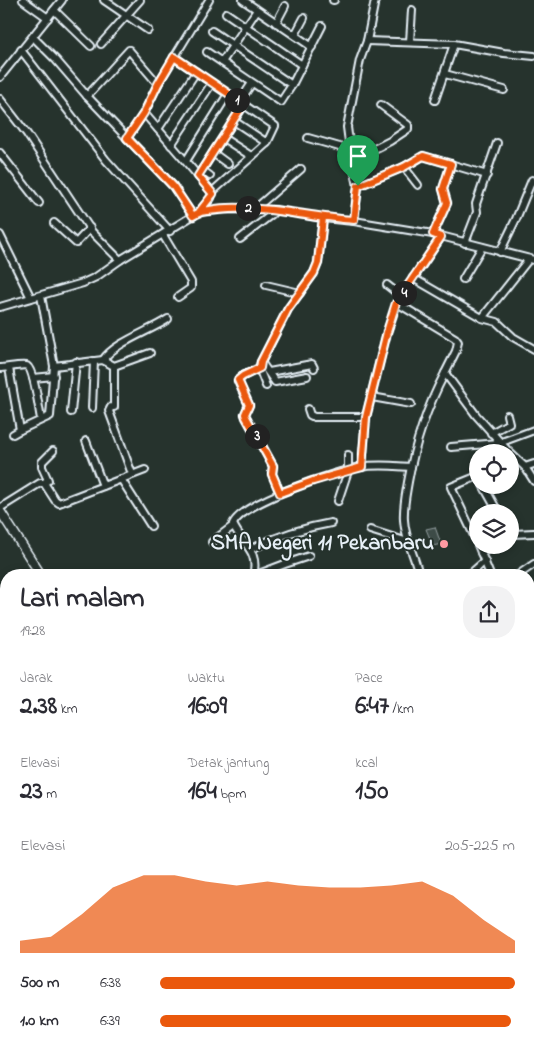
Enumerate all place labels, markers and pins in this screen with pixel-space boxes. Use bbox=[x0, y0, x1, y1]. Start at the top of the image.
pin: 1 bbox=[224, 88, 250, 112]
pin bbox=[337, 135, 379, 186]
pin: 2 bbox=[236, 196, 260, 220]
pin: 4 bbox=[392, 280, 416, 306]
pin: 3 bbox=[244, 424, 270, 448]
place label: SMA Negeri 11 Pekanbaru bbox=[211, 528, 434, 561]
marker: SMA Negeri 11 Pekanbaru bbox=[438, 538, 450, 550]

